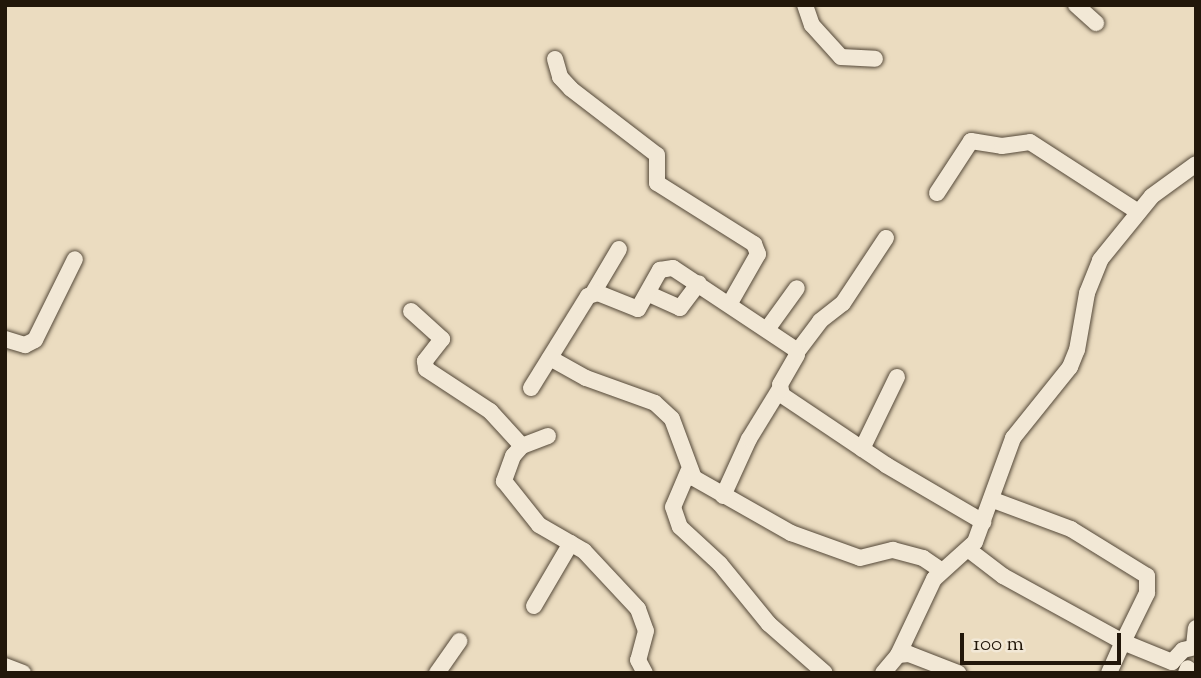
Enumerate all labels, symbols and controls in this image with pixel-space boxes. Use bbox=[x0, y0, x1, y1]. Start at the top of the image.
scale bar bbox=[963, 618, 1124, 662]
text: 100 m bbox=[973, 630, 1024, 660]

